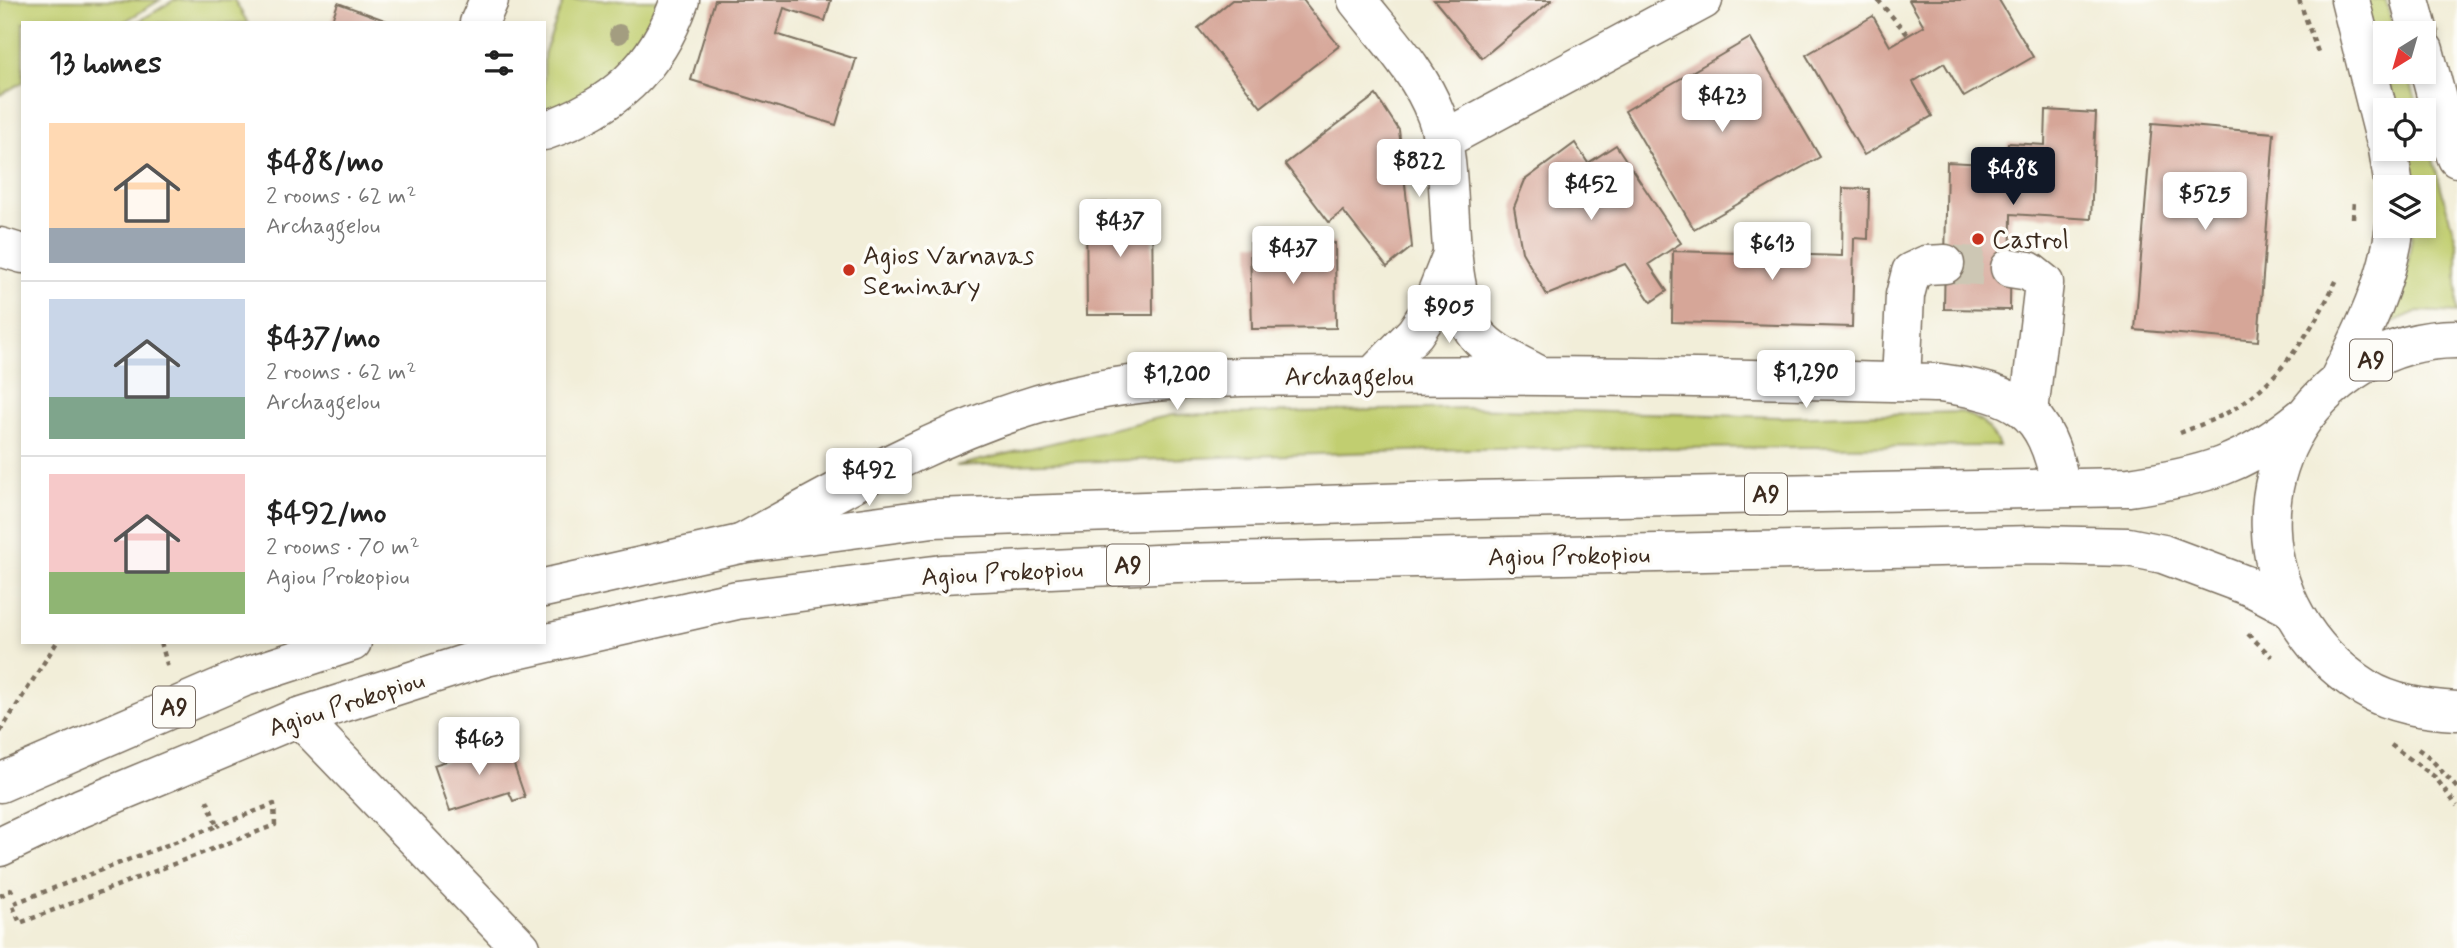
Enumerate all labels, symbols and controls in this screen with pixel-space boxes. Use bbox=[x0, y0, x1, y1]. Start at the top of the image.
north arrow bbox=[2373, 21, 2436, 84]
map controls bbox=[2373, 21, 2436, 238]
text: 13 homes bbox=[49, 44, 162, 83]
icon: filters bbox=[480, 44, 518, 82]
pin: $423 bbox=[1681, 74, 1763, 134]
text: $423 bbox=[1698, 82, 1746, 112]
button: locate bbox=[2373, 98, 2436, 161]
pin: $822 bbox=[1378, 140, 1460, 199]
text: $488/mo bbox=[266, 143, 384, 182]
text: $822 bbox=[1393, 147, 1445, 177]
pin: $488 bbox=[1972, 148, 2054, 207]
icon: home bbox=[105, 151, 189, 235]
text: $488 bbox=[1987, 155, 2039, 185]
pin: $452 bbox=[1550, 162, 1632, 222]
text: $452 bbox=[1565, 170, 1617, 200]
pin: $525 bbox=[2164, 173, 2246, 232]
button: layers bbox=[2373, 175, 2436, 238]
text: $525 bbox=[2179, 180, 2231, 210]
text: 2 rooms · 62 m² bbox=[266, 182, 417, 212]
pin: $437 bbox=[1079, 200, 1161, 259]
text: $437 bbox=[1095, 207, 1145, 237]
text: Archaggelou bbox=[266, 212, 380, 242]
pin: $613 bbox=[1731, 222, 1813, 282]
place label: Castrol bbox=[1992, 224, 2069, 258]
pin: $437 bbox=[1252, 226, 1334, 286]
text: $613 bbox=[1750, 230, 1794, 260]
marker: Castrol bbox=[1970, 231, 1986, 247]
text: $437 bbox=[1268, 234, 1318, 264]
place label: Agios Varnavas Seminary bbox=[863, 240, 1034, 304]
marker: Agios Varnavas Seminary bbox=[841, 262, 857, 278]
pin: $905 bbox=[1408, 286, 1490, 345]
text: $905 bbox=[1424, 293, 1474, 323]
text: $437/mo bbox=[266, 319, 380, 358]
icon: home bbox=[105, 327, 189, 411]
road number: A9 bbox=[2350, 340, 2392, 380]
pin: $1,290 bbox=[1749, 350, 1863, 410]
pin: $1,200 bbox=[1120, 352, 1234, 412]
text: 2 rooms · 62 m² bbox=[266, 358, 417, 388]
text: $1,290 bbox=[1773, 358, 1839, 388]
text: $1,200 bbox=[1143, 360, 1211, 390]
street label: Archaggelou bbox=[1285, 361, 1414, 398]
text: Archaggelou bbox=[266, 388, 380, 418]
pin: $492 bbox=[828, 448, 910, 508]
text: $492 bbox=[842, 456, 896, 486]
road number: A9 bbox=[1745, 474, 1787, 514]
text: $492/mo bbox=[266, 494, 387, 533]
icon: home bbox=[105, 502, 189, 586]
text: 2 rooms · 70 m² bbox=[266, 533, 420, 563]
street label: Agiou Prokopiou bbox=[1488, 539, 1650, 575]
road number: A9 bbox=[1107, 544, 1149, 586]
street label: Agiou Prokopiou bbox=[920, 553, 1084, 595]
text: Agiou Prokopiou bbox=[266, 563, 409, 593]
street label: Agiou Prokopiou bbox=[264, 664, 429, 746]
road number: A9 bbox=[153, 686, 195, 728]
pin: $463 bbox=[438, 718, 520, 777]
text: $463 bbox=[454, 725, 504, 755]

